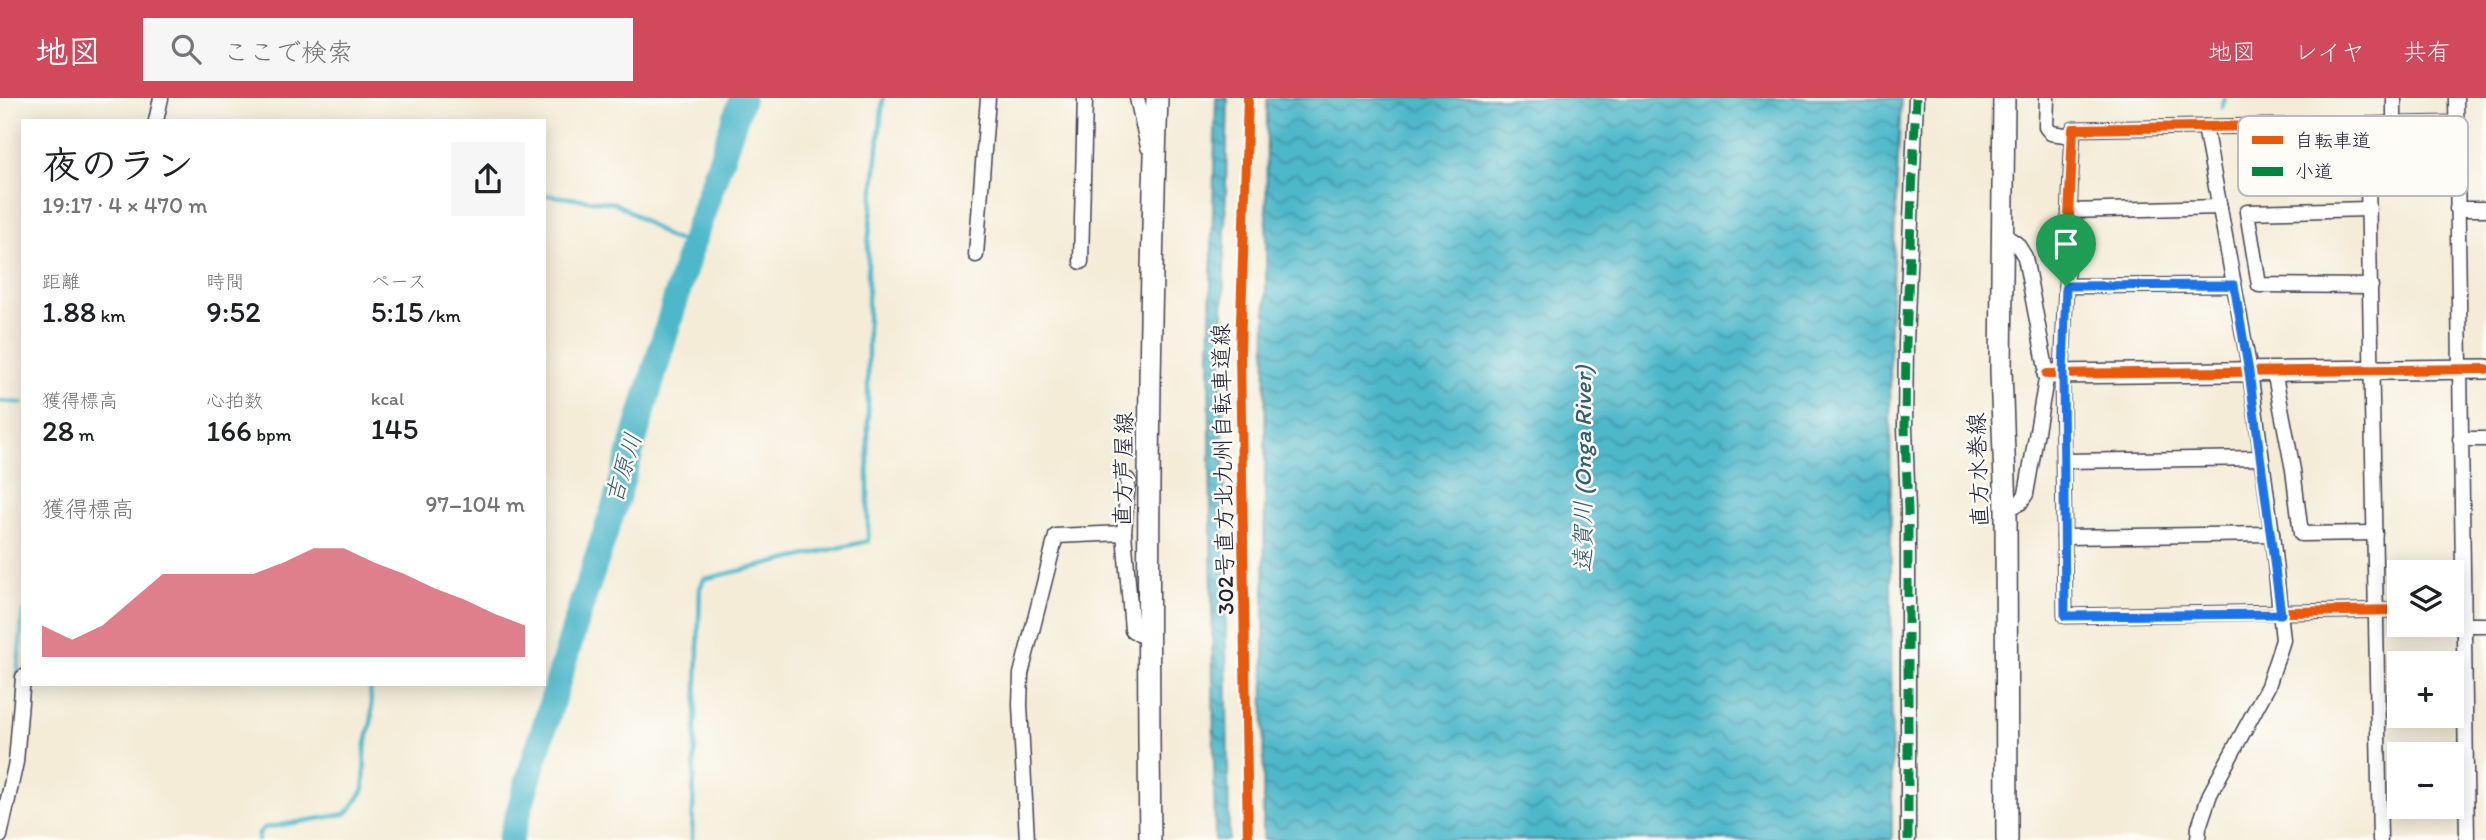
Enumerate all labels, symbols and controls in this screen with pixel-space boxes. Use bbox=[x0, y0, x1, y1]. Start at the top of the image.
search box bbox=[143, 18, 633, 81]
icon: search bbox=[167, 30, 205, 68]
text: 地図 bbox=[35, 32, 101, 71]
text: ここで検索 bbox=[223, 36, 353, 68]
text: 地図 bbox=[2208, 37, 2256, 66]
text: レイヤ bbox=[2294, 37, 2365, 66]
text: 共有 bbox=[2403, 37, 2451, 66]
legend bbox=[2238, 116, 2468, 196]
text: 自転車道 bbox=[2295, 129, 2371, 152]
text: 夜のラン bbox=[42, 142, 194, 188]
button: share bbox=[451, 142, 525, 216]
text: 小道 bbox=[2295, 160, 2333, 183]
text: 19:17 · 4 × 470 m bbox=[42, 191, 208, 219]
pin bbox=[2036, 214, 2096, 286]
icon: arrive bbox=[2047, 225, 2085, 263]
text: 距離 bbox=[42, 270, 80, 293]
text: 時間 bbox=[206, 270, 244, 293]
text: ペース bbox=[371, 270, 427, 293]
text: 1.88 bbox=[42, 293, 96, 330]
text: 9:52 bbox=[206, 293, 261, 330]
text: 5:15 bbox=[371, 293, 423, 330]
text: km bbox=[96, 304, 126, 327]
text: /km bbox=[423, 304, 461, 327]
street label: 302号直方北九州自転車道線 bbox=[1206, 323, 1240, 615]
water label: 遠賀川 (Onga River) bbox=[1568, 364, 1597, 572]
text: kcal bbox=[371, 387, 404, 410]
text: 獲得標高 bbox=[42, 389, 118, 412]
text: 心拍数 bbox=[206, 389, 263, 412]
text: 145 bbox=[371, 410, 418, 447]
street label: 直方芦屋線 bbox=[1108, 411, 1138, 527]
text: 28 bbox=[42, 412, 74, 449]
text: 166 bbox=[206, 412, 252, 449]
street label: 直方水巻線 bbox=[1962, 412, 1994, 528]
text: m bbox=[74, 423, 95, 446]
text: bpm bbox=[252, 423, 292, 446]
water label: 吉原川 bbox=[599, 429, 647, 507]
text: 97–104 m bbox=[426, 490, 525, 518]
text: 獲得標高 bbox=[42, 495, 134, 523]
map controls bbox=[2387, 560, 2464, 819]
button: layers bbox=[2387, 560, 2464, 637]
button: + bbox=[2387, 651, 2464, 728]
button: − bbox=[2387, 742, 2464, 819]

